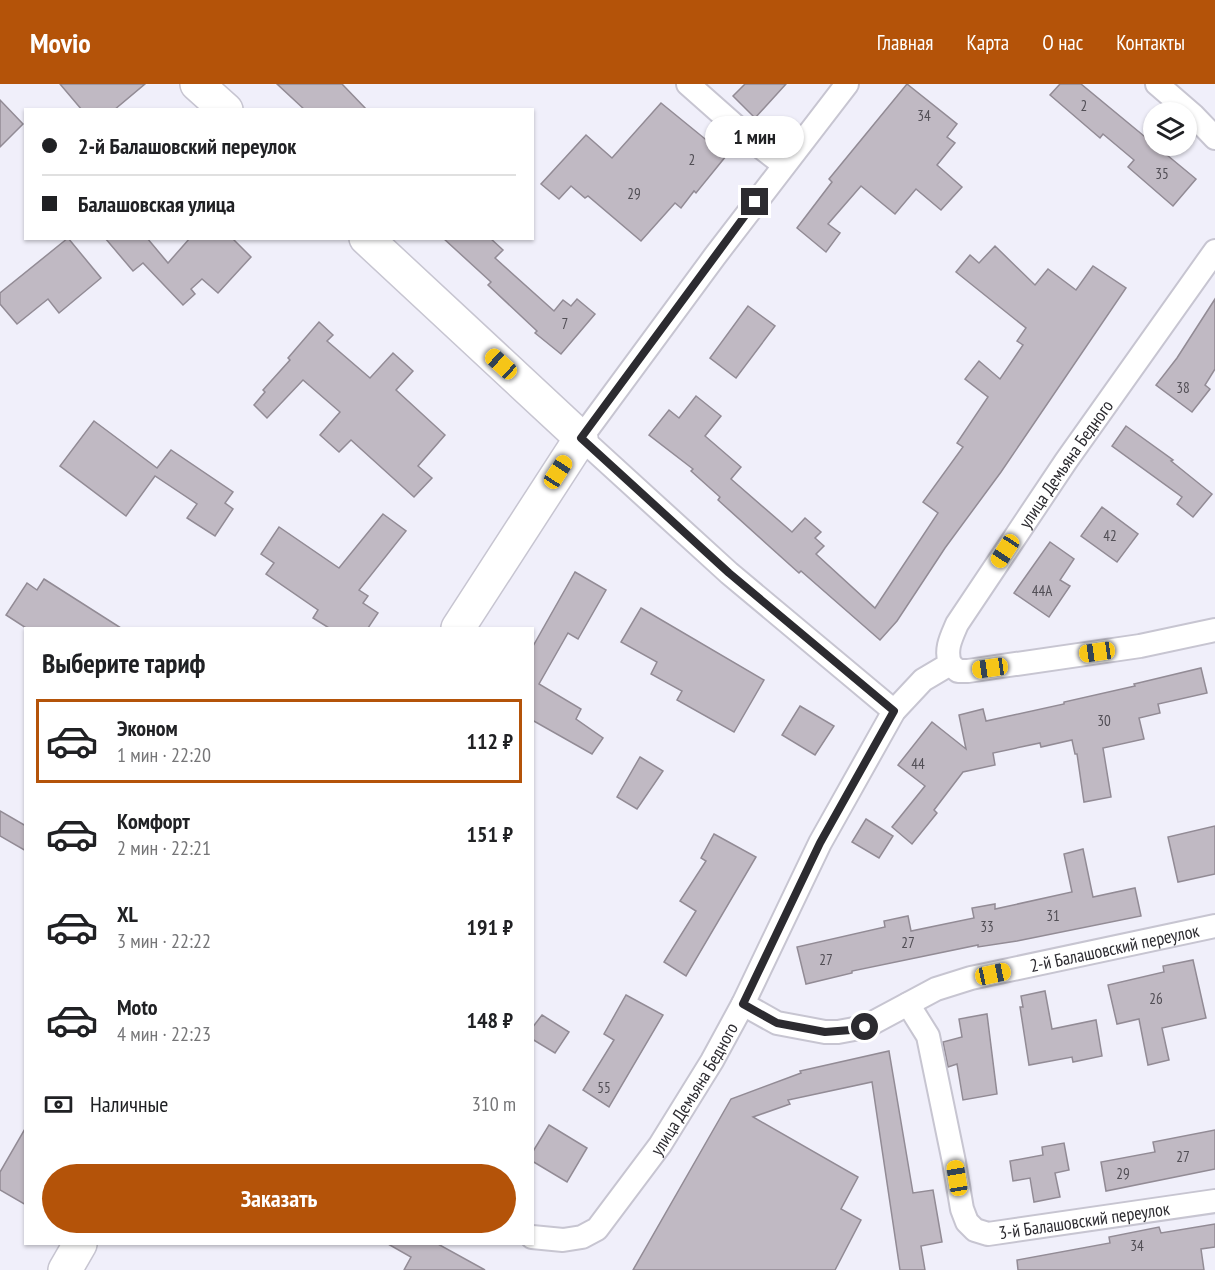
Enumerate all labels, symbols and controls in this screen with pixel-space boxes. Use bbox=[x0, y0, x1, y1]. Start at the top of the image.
text: Movio bbox=[30, 24, 91, 61]
text: Главная bbox=[877, 29, 933, 56]
text: Карта bbox=[966, 29, 1009, 56]
text: О нас bbox=[1042, 29, 1083, 56]
text: Контакты bbox=[1116, 29, 1185, 56]
house number: 2 bbox=[1081, 96, 1087, 115]
map controls bbox=[1143, 102, 1197, 156]
button: layers bbox=[1143, 102, 1197, 156]
house number: 34 bbox=[917, 106, 931, 125]
callout: 1 мин bbox=[706, 115, 804, 157]
text: 1 мин bbox=[733, 124, 776, 150]
text: 2-й Балашовский переулок bbox=[78, 132, 296, 160]
house number: 2 bbox=[689, 150, 695, 169]
house number: 35 bbox=[1155, 164, 1169, 183]
house number: 29 bbox=[627, 184, 641, 203]
route end bbox=[741, 188, 768, 215]
text: Балашовская улица bbox=[78, 190, 235, 218]
house number: 7 bbox=[562, 314, 568, 333]
car bbox=[482, 345, 520, 383]
house number: 38 bbox=[1176, 378, 1190, 397]
street label: улица Демьяна Бедного bbox=[1013, 395, 1118, 532]
car bbox=[541, 452, 575, 492]
house number: 42 bbox=[1103, 526, 1117, 545]
car bbox=[988, 531, 1022, 571]
house number: 44А bbox=[1032, 581, 1053, 600]
car bbox=[1078, 641, 1116, 663]
text: Выберите тариф bbox=[42, 646, 205, 680]
car bbox=[971, 657, 1009, 679]
house number: 30 bbox=[1097, 711, 1111, 730]
icon: car bbox=[45, 714, 99, 768]
text: Эконом bbox=[117, 714, 178, 742]
text: 112 ₽ bbox=[466, 727, 513, 755]
text: 1 мин · 22:20 bbox=[117, 742, 211, 768]
house number: 44 bbox=[911, 754, 925, 773]
icon: car bbox=[45, 807, 99, 861]
text: Комфорт bbox=[117, 807, 190, 835]
text: 151 ₽ bbox=[466, 820, 513, 848]
text: 2 мин · 22:21 bbox=[117, 835, 211, 861]
icon: car bbox=[45, 900, 99, 954]
text: XL bbox=[117, 900, 138, 928]
house number: 31 bbox=[1046, 906, 1060, 925]
text: 191 ₽ bbox=[466, 913, 513, 941]
house number: 33 bbox=[980, 917, 994, 936]
street label: 2-й Балашовский переулок bbox=[1028, 918, 1201, 977]
text: 3 мин · 22:22 bbox=[117, 928, 211, 954]
house number: 27 bbox=[901, 933, 915, 952]
house number: 27 bbox=[819, 950, 833, 969]
car bbox=[974, 961, 1012, 987]
house number: 26 bbox=[1149, 989, 1163, 1008]
icon: car bbox=[45, 993, 99, 1047]
text: Moto bbox=[117, 993, 158, 1021]
text: 148 ₽ bbox=[466, 1006, 513, 1034]
route start bbox=[851, 1013, 878, 1040]
street label: улица Демьяна Бедного bbox=[645, 1018, 742, 1160]
text: 4 мин · 22:23 bbox=[117, 1021, 211, 1047]
house number: 55 bbox=[597, 1078, 611, 1097]
icon: cash bbox=[42, 1088, 75, 1121]
text: Наличные bbox=[90, 1090, 168, 1118]
text: 310 m bbox=[472, 1091, 516, 1117]
house number: 27 bbox=[1176, 1147, 1190, 1166]
car bbox=[945, 1159, 969, 1197]
button: Заказать bbox=[42, 1164, 516, 1233]
house number: 29 bbox=[1116, 1164, 1130, 1183]
street label: 3-й Балашовский переулок bbox=[997, 1196, 1171, 1244]
house number: 34 bbox=[1130, 1236, 1144, 1255]

